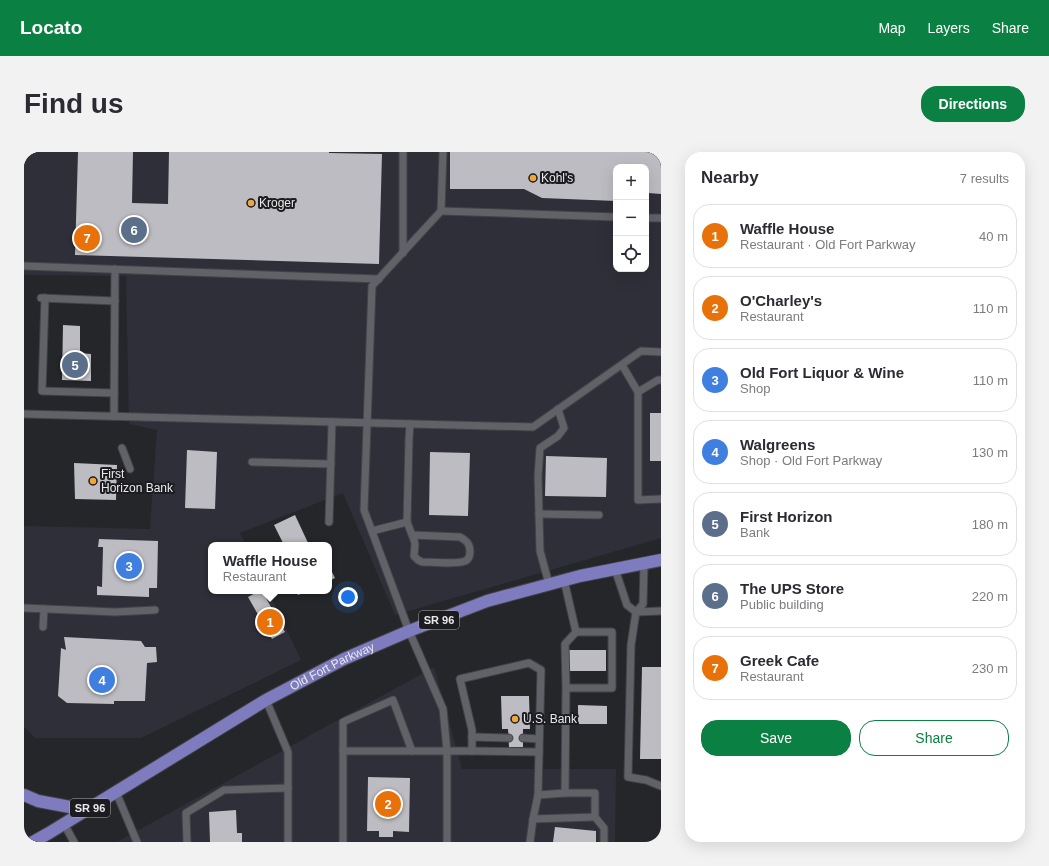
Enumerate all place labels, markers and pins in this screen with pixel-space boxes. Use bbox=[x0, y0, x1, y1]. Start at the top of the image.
place label: Kohl's bbox=[541, 171, 573, 185]
marker: Kohl's bbox=[528, 173, 538, 183]
place label: Kroger bbox=[259, 196, 295, 210]
marker: Kroger bbox=[246, 198, 256, 208]
pin: 6 bbox=[121, 215, 147, 245]
pin: 7 bbox=[74, 223, 100, 253]
pin: 5 bbox=[62, 350, 88, 380]
place label: First Horizon Bank bbox=[101, 467, 174, 495]
marker: First Horizon Bank bbox=[88, 476, 98, 486]
pin: 3 bbox=[116, 551, 142, 581]
pin: 1 bbox=[257, 607, 283, 637]
pin: 4 bbox=[89, 665, 115, 695]
place label: U.S. Bank bbox=[523, 712, 578, 726]
marker: U.S. Bank bbox=[510, 714, 520, 724]
pin: 2 bbox=[375, 789, 401, 819]

